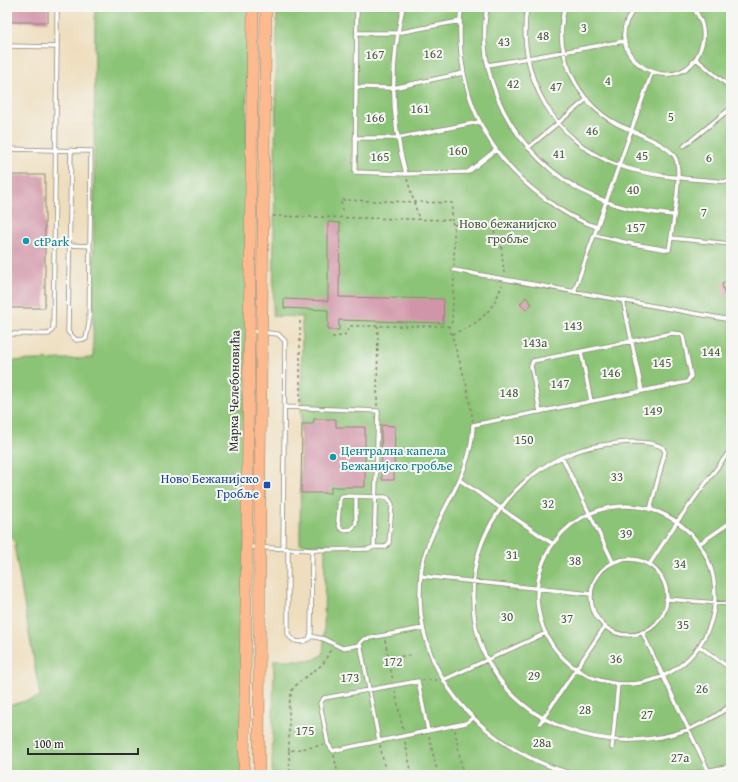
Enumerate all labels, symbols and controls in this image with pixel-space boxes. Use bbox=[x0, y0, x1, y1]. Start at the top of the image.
park label: 3 bbox=[581, 18, 587, 37]
park label: 48 bbox=[537, 26, 549, 45]
park label: 43 bbox=[498, 32, 510, 51]
park label: 162 bbox=[424, 44, 442, 63]
park label: 167 bbox=[366, 45, 384, 64]
park label: 4 bbox=[605, 71, 611, 90]
park label: 42 bbox=[507, 74, 519, 93]
park label: 47 bbox=[550, 77, 562, 96]
park label: 161 bbox=[411, 99, 429, 118]
park label: 5 bbox=[668, 107, 674, 126]
park label: 166 bbox=[366, 108, 384, 127]
park label: 46 bbox=[586, 121, 598, 140]
park label: 160 bbox=[449, 141, 467, 160]
park label: 41 bbox=[553, 144, 565, 163]
park label: 45 bbox=[636, 146, 648, 165]
park label: 165 bbox=[371, 147, 389, 166]
park label: 6 bbox=[706, 148, 712, 167]
park label: 40 bbox=[627, 180, 639, 199]
park label: 7 bbox=[701, 203, 707, 222]
park label: Ново бежанијско гробље bbox=[459, 214, 557, 248]
park label: 157 bbox=[627, 218, 645, 237]
place label: ctPark bbox=[34, 232, 70, 251]
marker: ctPark bbox=[21, 236, 31, 246]
park label: 143 bbox=[564, 316, 582, 335]
street label: Марка Челебоновића bbox=[223, 329, 245, 452]
park label: 143a bbox=[523, 333, 548, 352]
park label: 144 bbox=[702, 342, 720, 361]
park label: 145 bbox=[653, 353, 671, 372]
park label: 146 bbox=[602, 363, 620, 382]
park label: 147 bbox=[551, 374, 569, 393]
park label: 148 bbox=[500, 383, 518, 402]
park label: 149 bbox=[644, 401, 662, 420]
park label: 150 bbox=[515, 430, 533, 449]
place label: Централна капела Бежанијско гробље bbox=[341, 441, 452, 475]
marker: Централна капела Бежанијско гробље bbox=[328, 452, 338, 462]
park label: 33 bbox=[611, 467, 623, 486]
place label: Ново Бежанијско Гробље bbox=[161, 469, 259, 503]
marker: Ново Бежанијско Гробље bbox=[262, 480, 272, 490]
park label: 32 bbox=[542, 494, 554, 513]
park label: 39 bbox=[620, 524, 632, 543]
park label: 31 bbox=[506, 545, 518, 564]
park label: 38 bbox=[569, 551, 581, 570]
park label: 34 bbox=[674, 554, 686, 573]
park label: 30 bbox=[501, 607, 513, 626]
park label: 37 bbox=[561, 609, 573, 628]
park label: 35 bbox=[677, 615, 689, 634]
park label: 36 bbox=[610, 649, 622, 668]
park label: 172 bbox=[384, 652, 402, 671]
park label: 29 bbox=[528, 666, 540, 685]
park label: 173 bbox=[341, 668, 359, 687]
park label: 26 bbox=[696, 679, 708, 698]
park label: 28 bbox=[579, 700, 591, 719]
park label: 27 bbox=[641, 705, 653, 724]
park label: 175 bbox=[296, 721, 314, 740]
scale bar bbox=[28, 730, 138, 756]
park label: 28a bbox=[533, 733, 552, 752]
text: 100 m bbox=[34, 735, 64, 752]
park label: 27a bbox=[671, 748, 690, 767]

